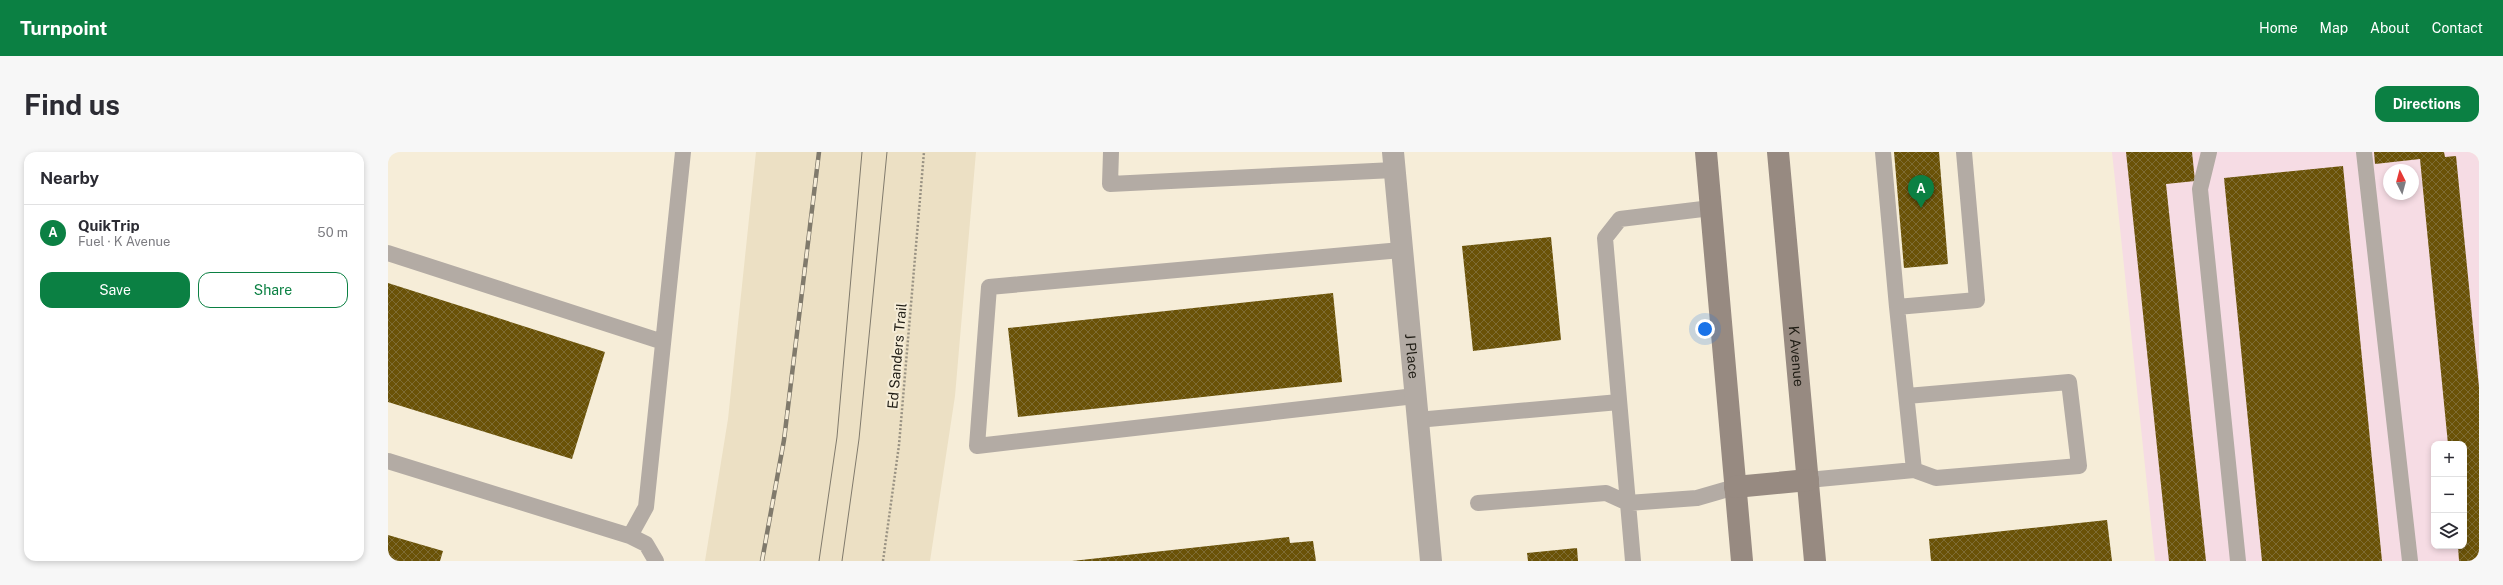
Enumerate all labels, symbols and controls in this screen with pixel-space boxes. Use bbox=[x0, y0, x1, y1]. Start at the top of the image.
text: Turnpoint bbox=[20, 17, 107, 39]
text: Home bbox=[2259, 20, 2298, 36]
text: Map bbox=[2320, 20, 2348, 36]
text: About bbox=[2370, 20, 2410, 36]
text: Contact bbox=[2432, 20, 2483, 36]
button: Directions bbox=[2375, 86, 2479, 122]
text: Find us bbox=[24, 88, 120, 121]
north arrow bbox=[2383, 164, 2419, 200]
text: Nearby bbox=[40, 168, 99, 188]
pin: A bbox=[1908, 175, 1934, 208]
text: QuikTrip bbox=[78, 217, 140, 234]
text: A bbox=[48, 225, 58, 240]
text: 50 m bbox=[317, 225, 348, 240]
text: Fuel · K Avenue bbox=[78, 234, 170, 249]
button: Save bbox=[40, 272, 190, 308]
button: Share bbox=[198, 272, 348, 308]
street label: Ed Sanders Trail bbox=[884, 302, 910, 410]
your location bbox=[1695, 319, 1715, 339]
street label: K Avenue bbox=[1786, 325, 1807, 387]
street label: J Place bbox=[1402, 333, 1422, 379]
map controls bbox=[2431, 441, 2467, 549]
button: + bbox=[2431, 441, 2467, 477]
button: − bbox=[2431, 477, 2467, 513]
button: layers bbox=[2431, 513, 2467, 549]

